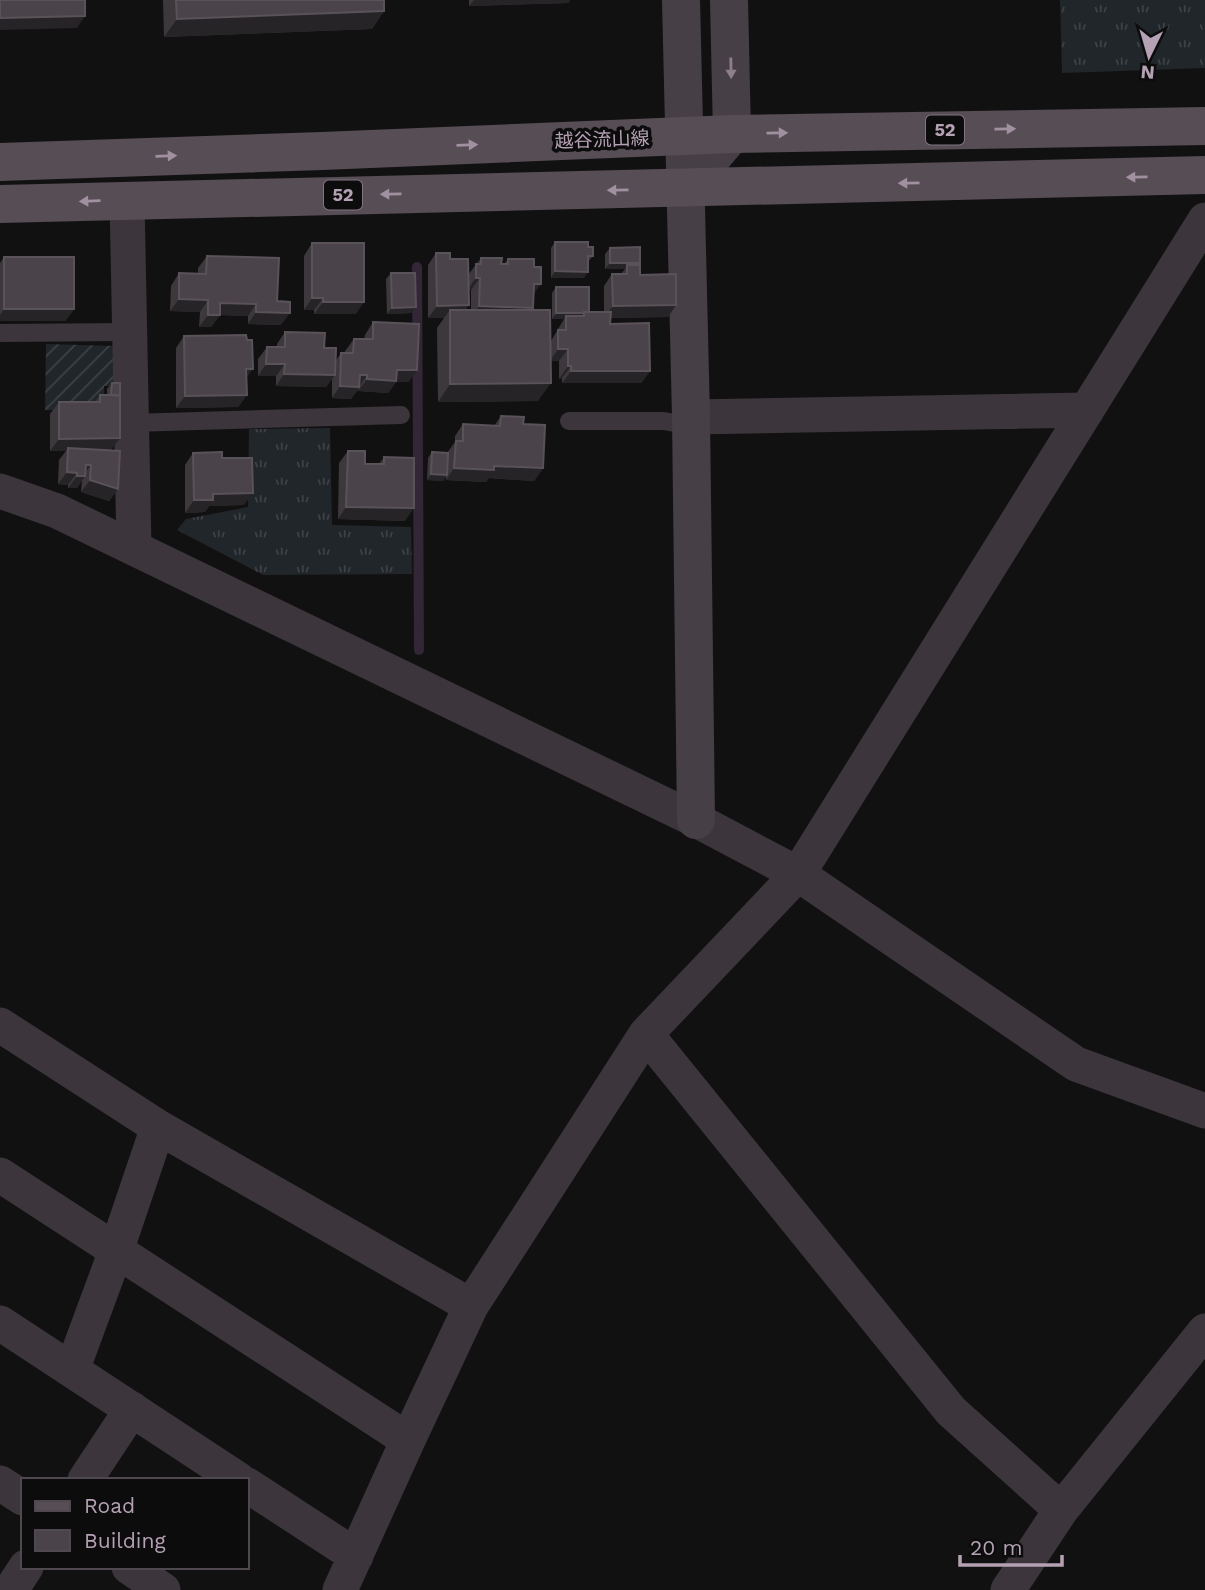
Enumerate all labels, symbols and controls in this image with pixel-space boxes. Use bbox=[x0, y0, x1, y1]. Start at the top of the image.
north arrow bbox=[1114, 21, 1184, 91]
one-way arrow bbox=[725, 57, 736, 79]
text: N bbox=[1140, 60, 1156, 85]
road number: 52 bbox=[926, 116, 964, 145]
one-way arrow bbox=[994, 124, 1016, 135]
street label: 越谷流山線 bbox=[554, 126, 650, 153]
one-way arrow bbox=[766, 128, 788, 139]
one-way arrow bbox=[456, 139, 478, 150]
one-way arrow bbox=[155, 151, 177, 162]
one-way arrow bbox=[1126, 171, 1148, 183]
one-way arrow bbox=[898, 177, 920, 189]
road number: 52 bbox=[324, 180, 362, 210]
one-way arrow bbox=[607, 184, 629, 195]
one-way arrow bbox=[379, 189, 401, 200]
one-way arrow bbox=[78, 195, 100, 207]
legend bbox=[21, 1478, 248, 1569]
text: Road bbox=[84, 1493, 135, 1518]
scale bar bbox=[960, 1524, 1062, 1568]
text: Building bbox=[84, 1528, 166, 1553]
text: 20 m bbox=[970, 1535, 1022, 1560]

